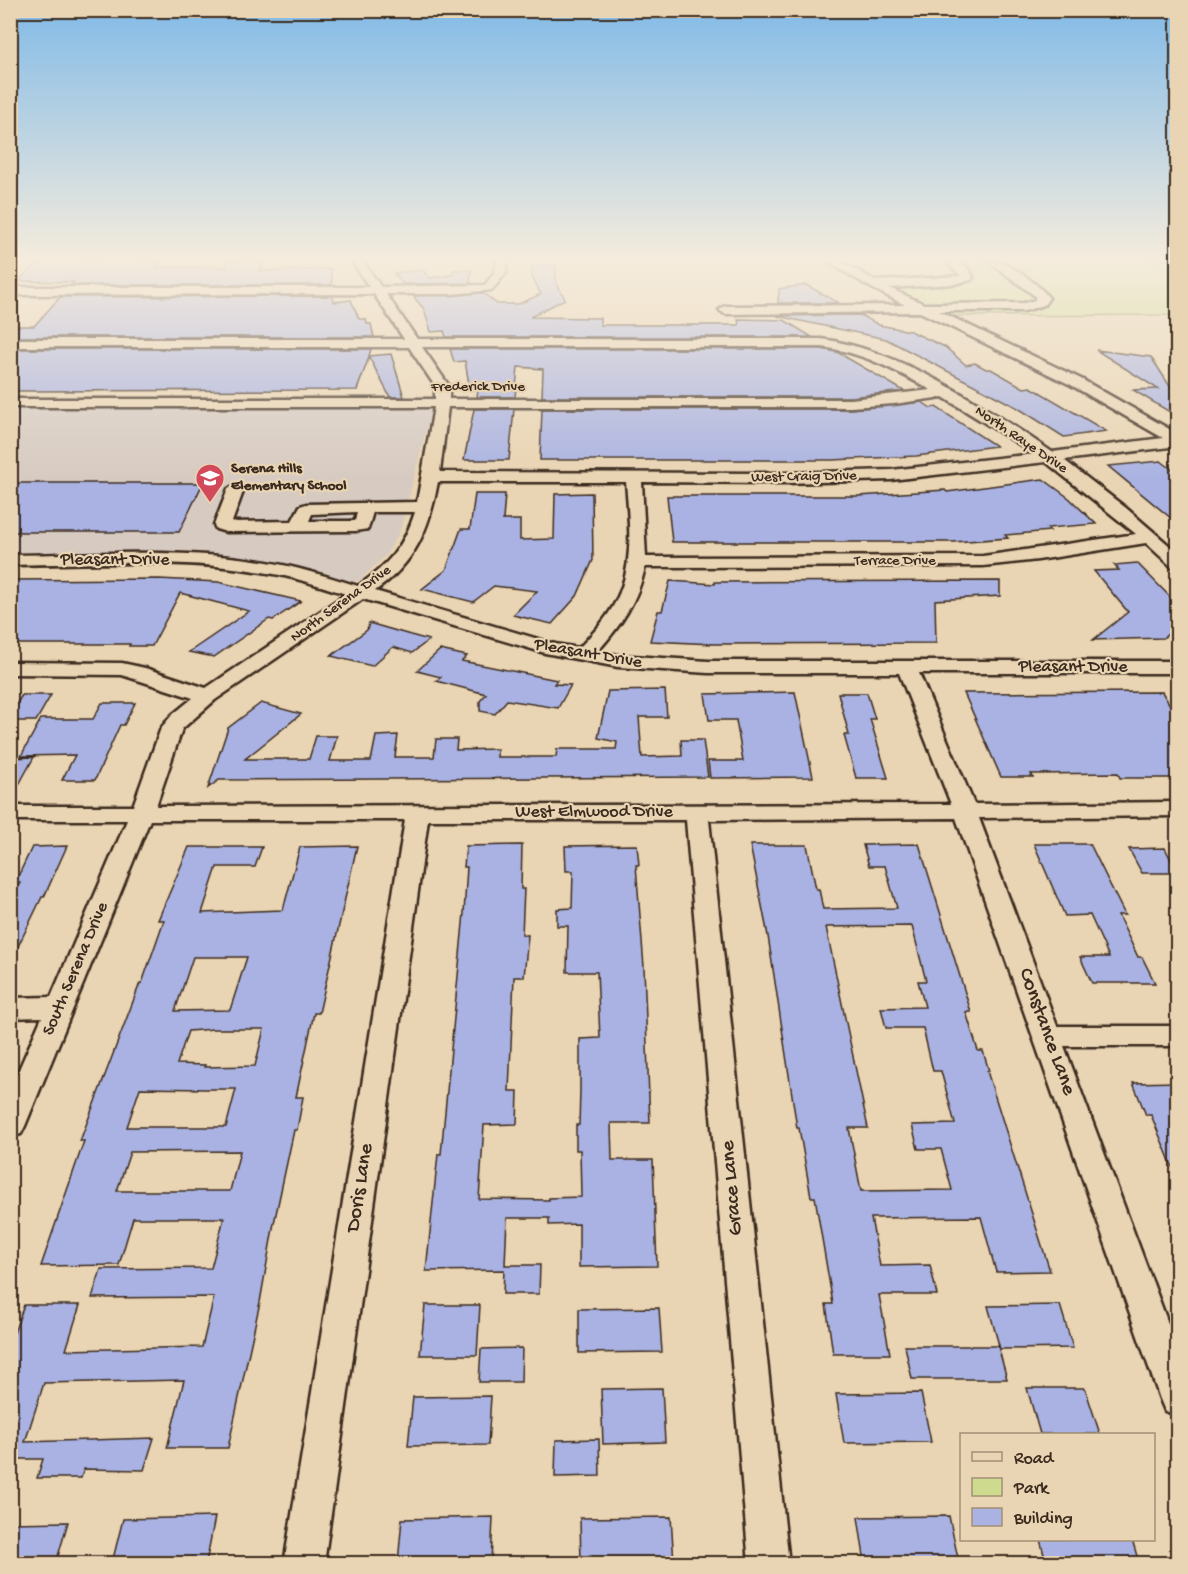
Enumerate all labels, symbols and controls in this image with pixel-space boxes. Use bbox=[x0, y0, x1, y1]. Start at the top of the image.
street label: Frederick Drive bbox=[430, 378, 525, 396]
street label: North Raye Drive bbox=[971, 402, 1071, 478]
place label: Serena Hills Elementary School bbox=[231, 460, 347, 495]
school or university icon: Serena Hills Elementary School bbox=[194, 462, 226, 504]
street label: West Craig Drive bbox=[751, 467, 857, 487]
street label: Pleasant Drive bbox=[59, 550, 170, 571]
street label: Terrace Drive bbox=[853, 552, 936, 570]
street label: North Serena Drive bbox=[287, 561, 395, 647]
street label: Pleasant Drive bbox=[531, 634, 644, 674]
street label: Pleasant Drive bbox=[1017, 657, 1128, 678]
street label: West Elmwood Drive bbox=[515, 802, 673, 823]
street label: South Serena Drive bbox=[38, 899, 114, 1039]
street label: Constance Lane bbox=[1011, 965, 1081, 1100]
street label: Grace Lane bbox=[716, 1138, 750, 1237]
street label: Doris Lane bbox=[341, 1141, 381, 1236]
legend bbox=[960, 1433, 1155, 1541]
text: Road bbox=[1014, 1449, 1055, 1470]
text: Park bbox=[1013, 1479, 1050, 1500]
text: Building bbox=[1013, 1509, 1073, 1530]

